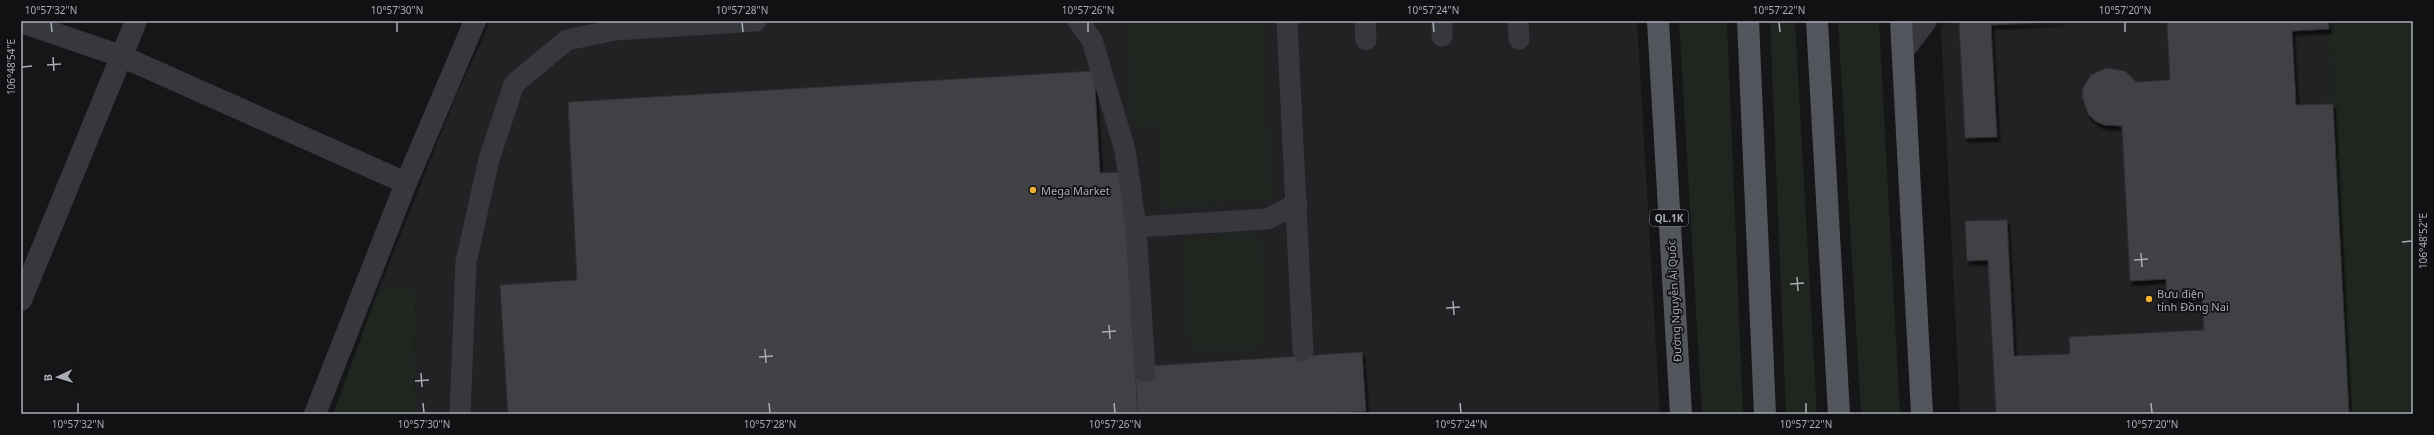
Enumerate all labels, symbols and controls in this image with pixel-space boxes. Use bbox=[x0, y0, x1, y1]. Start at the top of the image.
text: 10°57'32"N bbox=[25, 3, 77, 17]
text: 10°57'30"N bbox=[371, 3, 423, 17]
text: 10°57'28"N bbox=[716, 3, 768, 17]
text: 10°57'26"N bbox=[1062, 3, 1114, 17]
text: 10°57'24"N bbox=[1407, 3, 1459, 17]
text: 10°57'22"N bbox=[1753, 3, 1805, 17]
text: 10°57'20"N bbox=[2099, 3, 2151, 17]
text: 106°48'54"E bbox=[4, 39, 18, 95]
place label: Mega Market bbox=[1041, 183, 1110, 198]
marker: Mega Market bbox=[1028, 185, 1038, 195]
road number: QL.1K bbox=[1650, 210, 1688, 226]
text: 106°48'52"E bbox=[2416, 213, 2430, 269]
street label: Đường Nguyễn Ái Quốc bbox=[1663, 240, 1685, 362]
place label: Bưu điện tỉnh Đồng Nai bbox=[2157, 286, 2229, 314]
marker: Bưu điện tỉnh Đồng Nai bbox=[2144, 294, 2154, 304]
north arrow bbox=[38, 357, 78, 397]
text: B bbox=[40, 374, 55, 382]
text: 10°57'32"N bbox=[52, 417, 104, 431]
text: 10°57'30"N bbox=[398, 417, 450, 431]
text: 10°57'28"N bbox=[744, 417, 796, 431]
text: 10°57'26"N bbox=[1089, 417, 1141, 431]
text: 10°57'24"N bbox=[1435, 417, 1487, 431]
text: 10°57'22"N bbox=[1780, 417, 1832, 431]
text: 10°57'20"N bbox=[2126, 417, 2178, 431]

